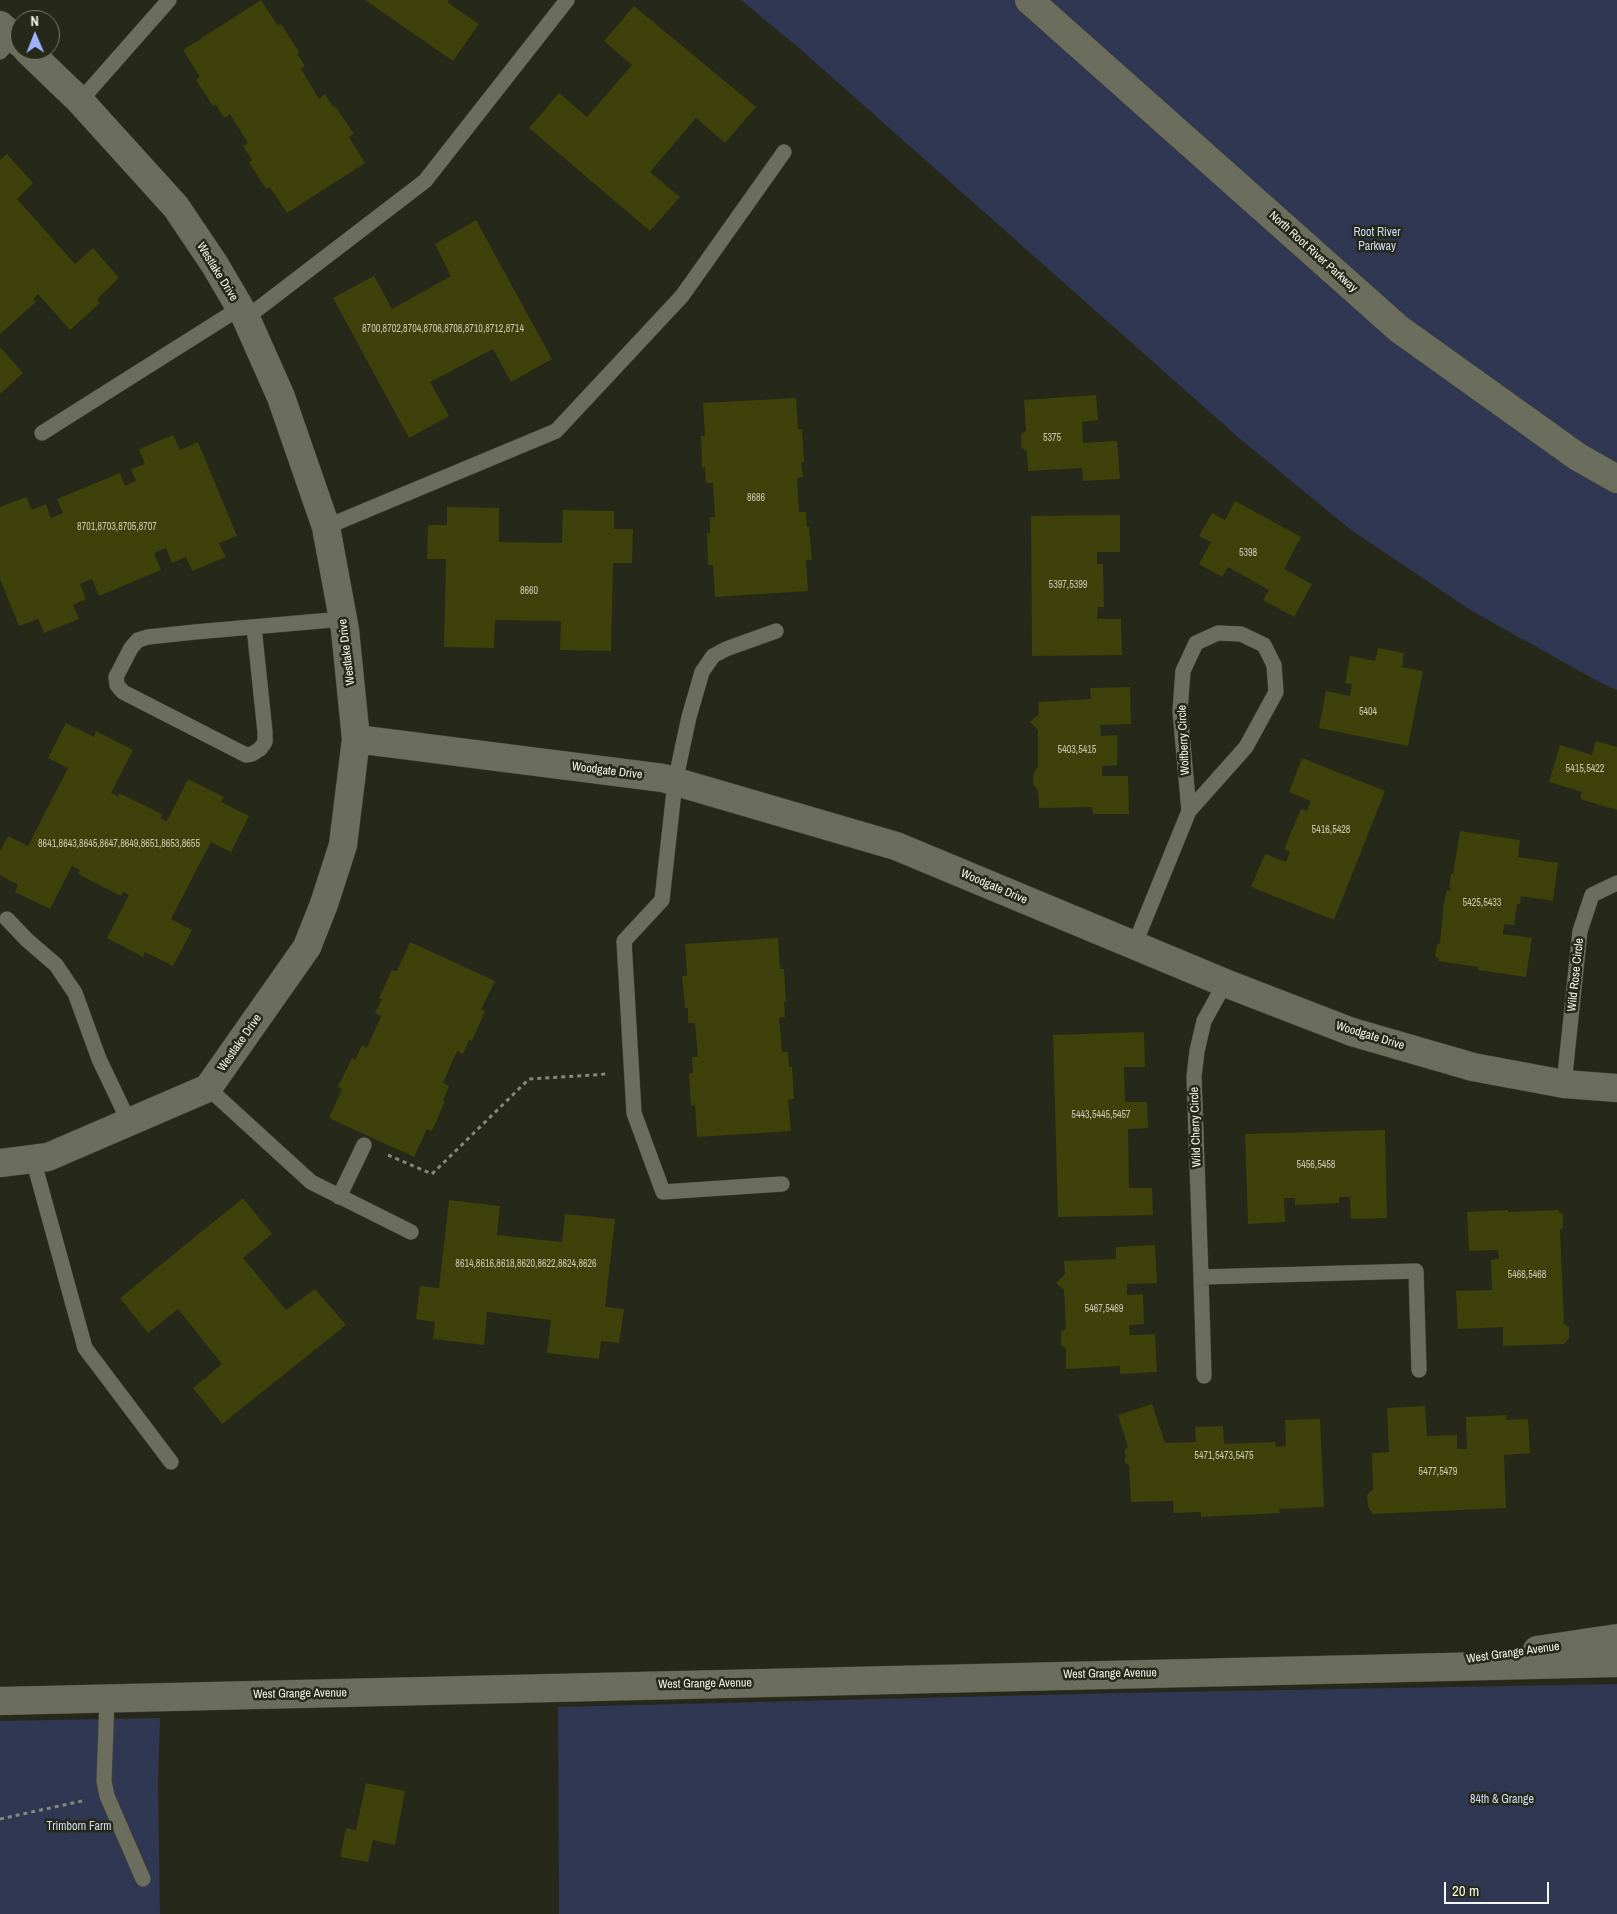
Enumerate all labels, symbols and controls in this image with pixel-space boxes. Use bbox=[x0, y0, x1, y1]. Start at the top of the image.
north arrow bbox=[10, 10, 60, 60]
text: N bbox=[30, 12, 39, 30]
street label: North Root River Parkway bbox=[1266, 208, 1360, 296]
park label: Root River Parkway bbox=[1353, 226, 1401, 254]
street label: Westlake Drive bbox=[193, 240, 241, 304]
house number: 8700,8702,8704,8706,8708,8710,8712,8714 bbox=[362, 323, 524, 335]
house number: 5375 bbox=[1043, 432, 1061, 444]
house number: 8686 bbox=[747, 492, 765, 504]
house number: 8701,8703,8705,8707 bbox=[77, 521, 157, 533]
house number: 5398 bbox=[1239, 547, 1257, 559]
house number: 5397,5399 bbox=[1049, 579, 1087, 591]
house number: 8660 bbox=[520, 585, 538, 597]
street label: Westlake Drive bbox=[336, 618, 358, 686]
street label: Wolfberry Circle bbox=[1175, 704, 1193, 776]
house number: 5404 bbox=[1359, 706, 1377, 718]
house number: 5403,5415 bbox=[1058, 744, 1096, 756]
street label: Woodgate Drive bbox=[571, 760, 643, 782]
house number: 5415,5422 bbox=[1566, 763, 1604, 775]
house number: 5416,5428 bbox=[1312, 824, 1350, 836]
house number: 8641,8643,8645,8647,8649,8651,8653,8655 bbox=[38, 838, 200, 850]
street label: Woodgate Drive bbox=[959, 867, 1029, 907]
house number: 5425,5433 bbox=[1463, 897, 1501, 909]
street label: Wild Rose Circle bbox=[1565, 938, 1587, 1012]
street label: Westlake Drive bbox=[215, 1012, 265, 1074]
street label: Woodgate Drive bbox=[1334, 1019, 1406, 1053]
street label: Wild Cherry Circle bbox=[1187, 1087, 1205, 1167]
house number: 5443,5445,5457 bbox=[1071, 1109, 1131, 1121]
house number: 5456,5458 bbox=[1297, 1159, 1335, 1171]
house number: 8614,8616,8618,8620,8622,8624,8626 bbox=[455, 1258, 597, 1270]
house number: 5466,5468 bbox=[1508, 1269, 1546, 1281]
house number: 5467,5469 bbox=[1085, 1303, 1123, 1315]
house number: 5471,5473,5475 bbox=[1194, 1450, 1254, 1462]
house number: 5477,5479 bbox=[1419, 1466, 1457, 1478]
street label: West Grange Avenue bbox=[1466, 1639, 1560, 1667]
street label: West Grange Avenue bbox=[1063, 1666, 1157, 1682]
street label: West Grange Avenue bbox=[658, 1676, 752, 1692]
street label: West Grange Avenue bbox=[253, 1686, 347, 1702]
park label: 84th & Grange bbox=[1470, 1793, 1534, 1807]
park label: Trimborn Farm bbox=[47, 1820, 111, 1834]
scale bar bbox=[1447, 1872, 1552, 1904]
text: 20 m bbox=[1452, 1880, 1479, 1901]

